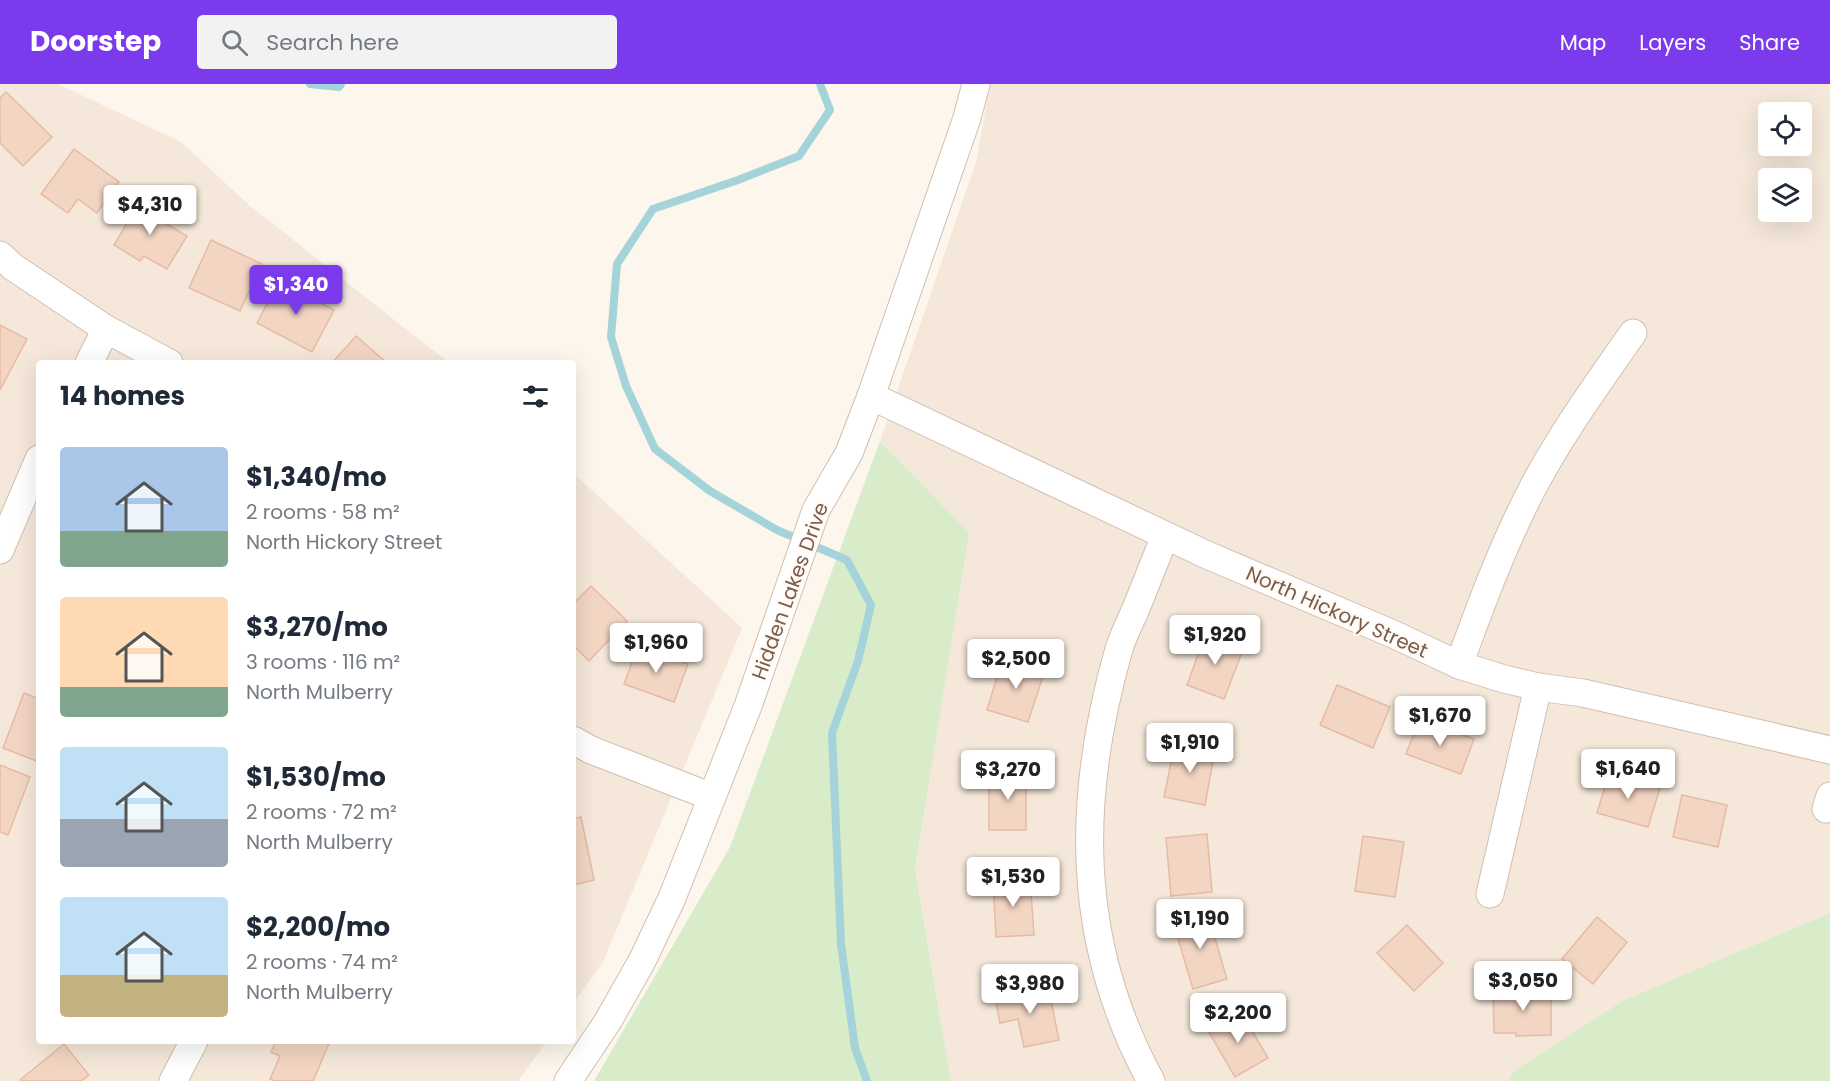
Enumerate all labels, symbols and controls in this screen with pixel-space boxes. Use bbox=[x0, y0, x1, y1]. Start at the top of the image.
search box bbox=[197, 15, 617, 69]
text: Doorstep bbox=[30, 22, 161, 61]
icon: search bbox=[218, 26, 251, 59]
text: Search here bbox=[266, 27, 399, 58]
text: Map bbox=[1560, 28, 1606, 57]
text: Layers bbox=[1639, 28, 1706, 57]
text: Share bbox=[1739, 28, 1800, 57]
map controls bbox=[1758, 102, 1812, 222]
button: locate bbox=[1758, 102, 1812, 156]
button: layers bbox=[1758, 168, 1812, 222]
pin: $4,310 bbox=[101, 185, 199, 236]
text: $4,310 bbox=[117, 190, 183, 218]
pin: $1,340 bbox=[247, 265, 345, 316]
text: $1,340 bbox=[263, 270, 329, 298]
text: 14 homes bbox=[60, 378, 185, 414]
icon: filters bbox=[519, 380, 552, 413]
text: $1,340/mo bbox=[246, 459, 387, 495]
icon: home bbox=[108, 471, 180, 543]
text: 2 rooms · 58 m² bbox=[246, 498, 400, 526]
street label: Hidden Lakes Drive bbox=[745, 498, 835, 684]
text: North Hickory Street bbox=[246, 528, 442, 556]
street label: North Hickory Street bbox=[1242, 559, 1432, 665]
text: $3,270/mo bbox=[246, 609, 388, 645]
pin: $1,920 bbox=[1166, 615, 1264, 666]
text: $1,920 bbox=[1183, 620, 1247, 648]
icon: home bbox=[108, 621, 180, 693]
pin: $1,960 bbox=[607, 623, 705, 674]
text: $1,960 bbox=[624, 628, 688, 656]
pin: $2,500 bbox=[967, 639, 1065, 690]
text: $2,500 bbox=[981, 644, 1051, 672]
text: 3 rooms · 116 m² bbox=[246, 648, 400, 676]
text: North Mulberry bbox=[246, 678, 393, 706]
pin: $1,670 bbox=[1391, 696, 1489, 747]
text: $1,670 bbox=[1409, 701, 1471, 729]
pin: $1,910 bbox=[1141, 723, 1239, 774]
text: $1,910 bbox=[1160, 728, 1220, 756]
pin: $1,640 bbox=[1579, 749, 1677, 800]
pin: $3,270 bbox=[959, 750, 1057, 801]
text: $1,640 bbox=[1595, 754, 1661, 782]
text: $3,270 bbox=[975, 755, 1041, 783]
text: $1,530/mo bbox=[246, 759, 386, 795]
icon: home bbox=[108, 771, 180, 843]
text: 2 rooms · 72 m² bbox=[246, 798, 397, 826]
text: North Mulberry bbox=[246, 828, 393, 856]
pin: $1,530 bbox=[964, 857, 1062, 908]
text: $1,530 bbox=[981, 862, 1045, 890]
pin: $1,190 bbox=[1151, 899, 1249, 950]
text: $1,190 bbox=[1170, 904, 1230, 932]
text: $2,200/mo bbox=[246, 909, 390, 945]
icon: home bbox=[108, 921, 180, 993]
text: 2 rooms · 74 m² bbox=[246, 948, 398, 976]
pin: $3,050 bbox=[1474, 961, 1572, 1012]
pin: $3,980 bbox=[981, 964, 1079, 1015]
text: $3,050 bbox=[1488, 966, 1558, 994]
text: $3,980 bbox=[995, 969, 1065, 997]
text: North Mulberry bbox=[246, 978, 393, 1006]
pin: $2,200 bbox=[1189, 993, 1287, 1044]
text: $2,200 bbox=[1204, 998, 1272, 1026]

